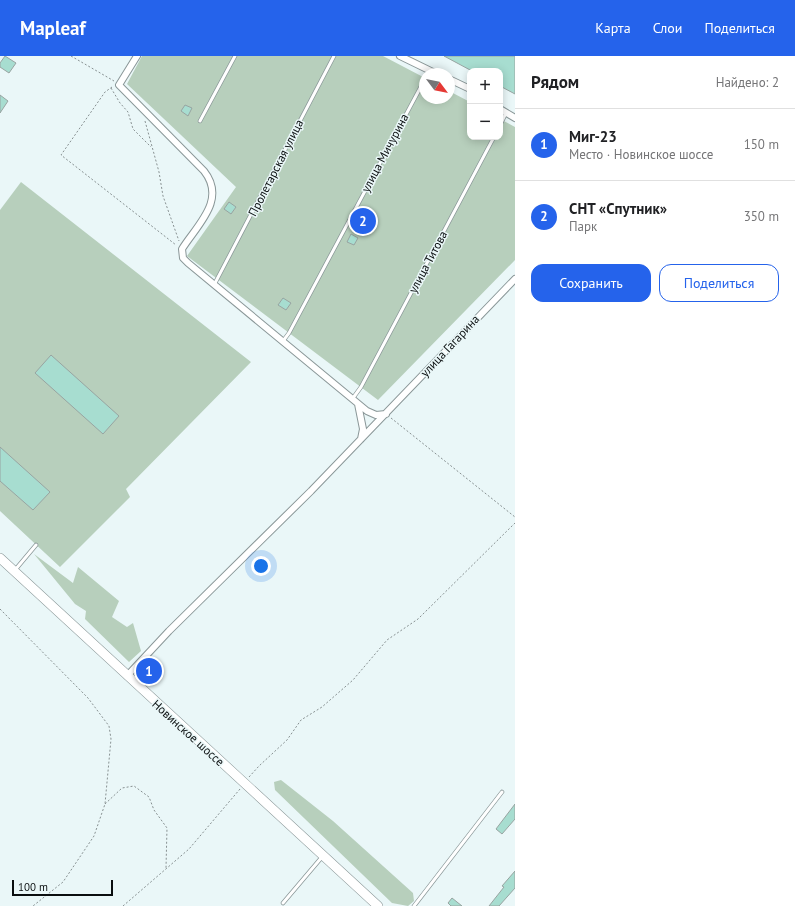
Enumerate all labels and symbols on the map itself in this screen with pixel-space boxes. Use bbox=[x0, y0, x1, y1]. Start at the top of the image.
north arrow bbox=[419, 68, 455, 104]
street label: улица Мичурина bbox=[358, 111, 412, 195]
street label: Пролетарская улица bbox=[245, 117, 306, 219]
pin: 2 bbox=[350, 206, 376, 236]
street label: улица Титова bbox=[405, 228, 450, 295]
street label: улица Гагарина bbox=[417, 311, 482, 380]
your location bbox=[251, 556, 271, 576]
pin: 1 bbox=[136, 656, 162, 686]
street label: Новинское шоссе bbox=[149, 696, 228, 769]
scale bar bbox=[12, 878, 113, 897]

